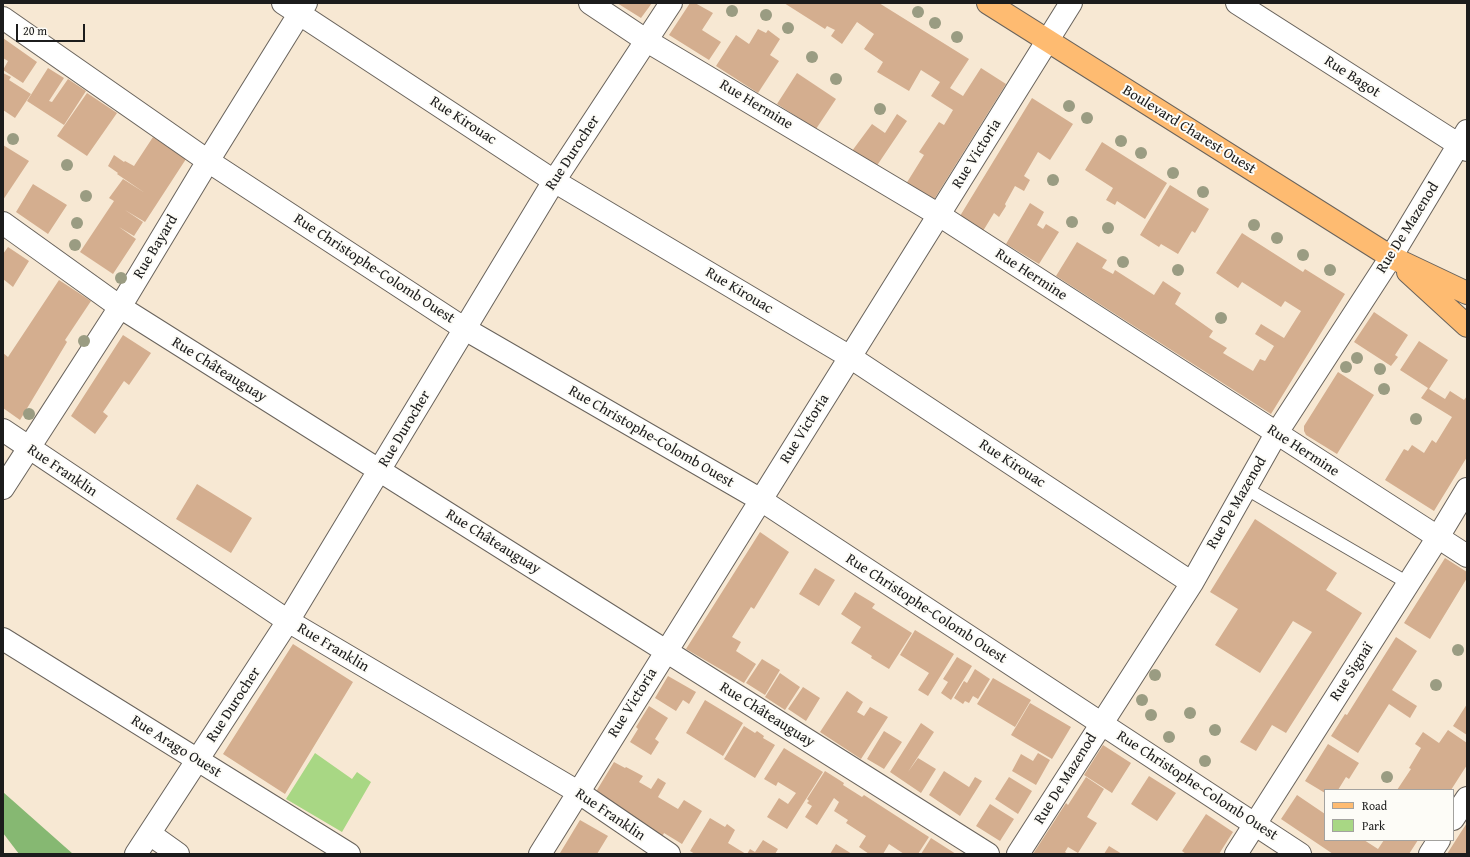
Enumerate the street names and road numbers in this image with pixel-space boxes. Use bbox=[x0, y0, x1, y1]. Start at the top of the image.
street label: Rue Bagot bbox=[1321, 52, 1383, 102]
street label: Rue Hermine bbox=[716, 76, 796, 134]
street label: Boulevard Charest Ouest bbox=[1119, 82, 1259, 178]
street label: Rue Kirouac bbox=[426, 93, 500, 149]
street label: Rue Durocher bbox=[542, 112, 604, 194]
street label: Rue Victoria bbox=[949, 116, 1005, 192]
street label: Rue De Mazenod bbox=[1373, 179, 1443, 277]
street label: Rue Christophe-Colomb Ouest bbox=[290, 210, 458, 328]
street label: Rue Bayard bbox=[130, 212, 182, 282]
street label: Rue Hermine bbox=[992, 245, 1070, 305]
street label: Rue Kirouac bbox=[702, 264, 776, 318]
street label: Rue Châteauguay bbox=[168, 334, 270, 406]
street label: Rue Christophe-Colomb Ouest bbox=[565, 382, 737, 492]
street label: Rue Durocher bbox=[375, 388, 435, 470]
street label: Rue Victoria bbox=[777, 391, 833, 467]
street label: Rue Hermine bbox=[1264, 421, 1342, 481]
street label: Rue Kirouac bbox=[975, 436, 1049, 492]
street label: Rue Franklin bbox=[24, 441, 100, 501]
street label: Rue De Mazenod bbox=[1203, 454, 1271, 552]
street label: Rue Châteauguay bbox=[442, 506, 544, 578]
street label: Rue Christophe-Colomb Ouest bbox=[842, 550, 1010, 668]
street label: Rue Franklin bbox=[294, 620, 372, 676]
street label: Rue Signaï bbox=[1327, 639, 1377, 705]
street label: Rue Durocher bbox=[203, 664, 265, 746]
street label: Rue Victoria bbox=[605, 665, 661, 741]
street label: Rue Châteauguay bbox=[716, 679, 818, 751]
street label: Rue Arago Ouest bbox=[127, 712, 225, 782]
street label: Rue Christophe-Colomb Ouest bbox=[1113, 727, 1281, 845]
street label: Rue De Mazenod bbox=[1031, 730, 1101, 828]
street label: Rue Franklin bbox=[572, 785, 648, 845]

